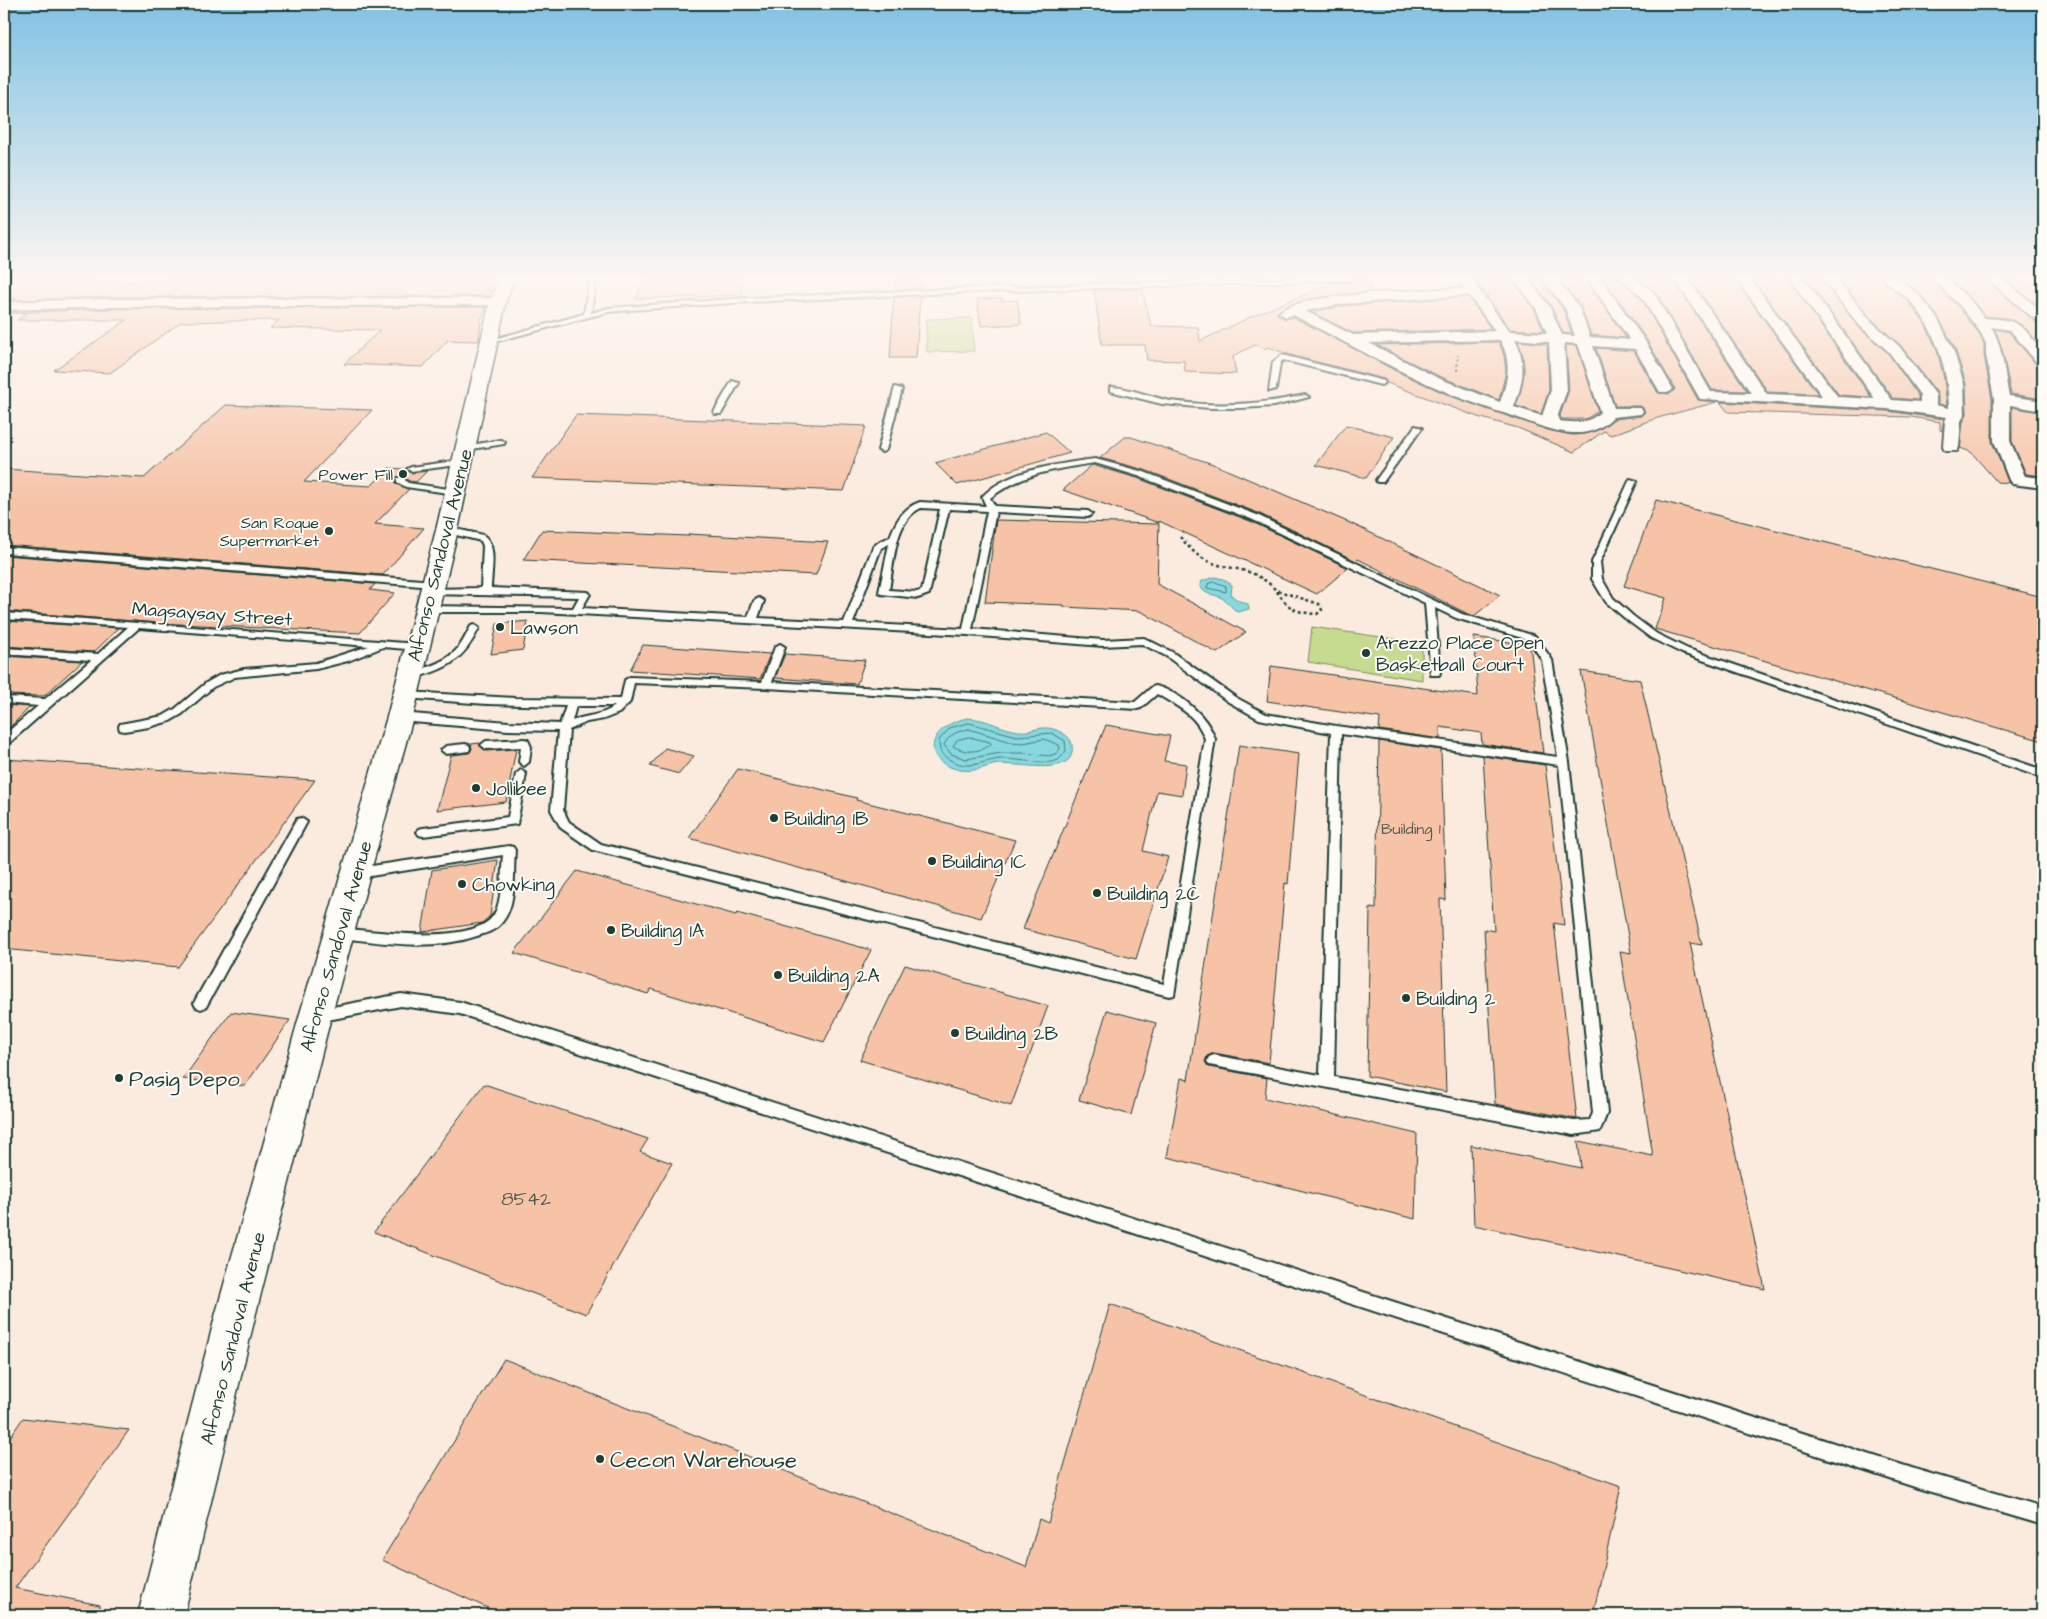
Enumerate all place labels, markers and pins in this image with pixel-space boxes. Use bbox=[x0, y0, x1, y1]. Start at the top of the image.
place label: Power Fill bbox=[318, 464, 393, 486]
marker: Power Fill bbox=[397, 468, 409, 480]
place label: San Roque Supermarket bbox=[220, 512, 320, 552]
marker: San Roque Supermarket bbox=[323, 525, 335, 537]
place label: Lawson bbox=[510, 615, 578, 642]
marker: Lawson bbox=[494, 621, 506, 633]
place label: Arezzo Place Open Basketball Court bbox=[1376, 630, 1544, 679]
marker: Arezzo Place Open Basketball Court bbox=[1360, 647, 1372, 659]
place label: Jollibee bbox=[486, 776, 547, 803]
marker: Jollibee bbox=[470, 782, 482, 794]
place label: Building 1B bbox=[784, 806, 869, 834]
marker: Building 1B bbox=[768, 812, 780, 824]
place label: Building 1C bbox=[942, 849, 1027, 877]
marker: Building 1C bbox=[926, 855, 938, 867]
place label: Chowking bbox=[472, 872, 555, 900]
marker: Chowking bbox=[456, 878, 468, 890]
place label: Building 2C bbox=[1107, 881, 1200, 909]
marker: Building 2C bbox=[1091, 887, 1103, 899]
place label: Building 1A bbox=[621, 918, 704, 946]
marker: Building 1A bbox=[605, 924, 617, 936]
place label: Building 2A bbox=[788, 963, 880, 991]
marker: Building 2A bbox=[772, 969, 784, 981]
place label: Building 2 bbox=[1416, 986, 1496, 1014]
marker: Building 2 bbox=[1400, 992, 1412, 1004]
place label: Building 2B bbox=[965, 1021, 1058, 1049]
marker: Building 2B bbox=[949, 1027, 961, 1039]
place label: Pasig Depo bbox=[129, 1064, 240, 1096]
marker: Pasig Depo bbox=[113, 1072, 125, 1084]
place label: Cecon Warehouse bbox=[610, 1445, 797, 1476]
marker: Cecon Warehouse bbox=[594, 1453, 606, 1465]

